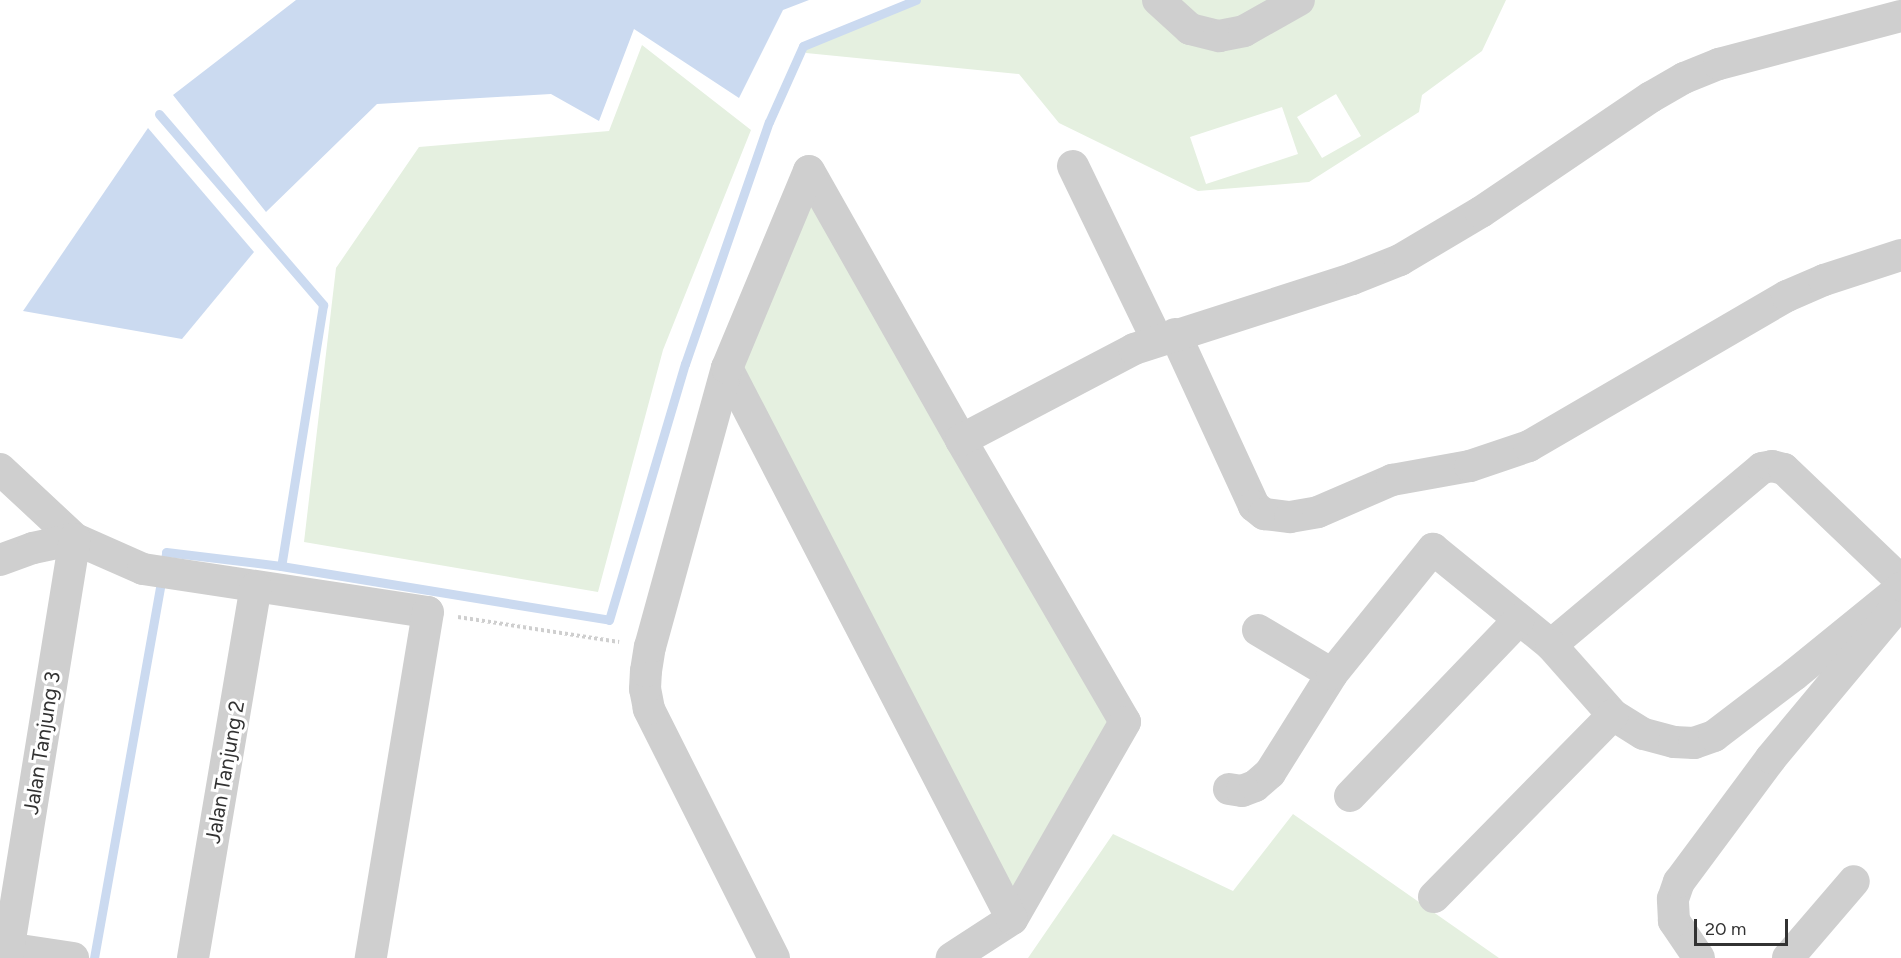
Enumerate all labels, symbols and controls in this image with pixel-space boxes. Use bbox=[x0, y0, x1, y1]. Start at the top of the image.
street label: Jalan Tanjung 3 bbox=[18, 670, 66, 816]
street label: Jalan Tanjung 2 bbox=[200, 699, 250, 845]
scale bar bbox=[1697, 907, 1792, 945]
text: 20 m bbox=[1705, 918, 1746, 940]

